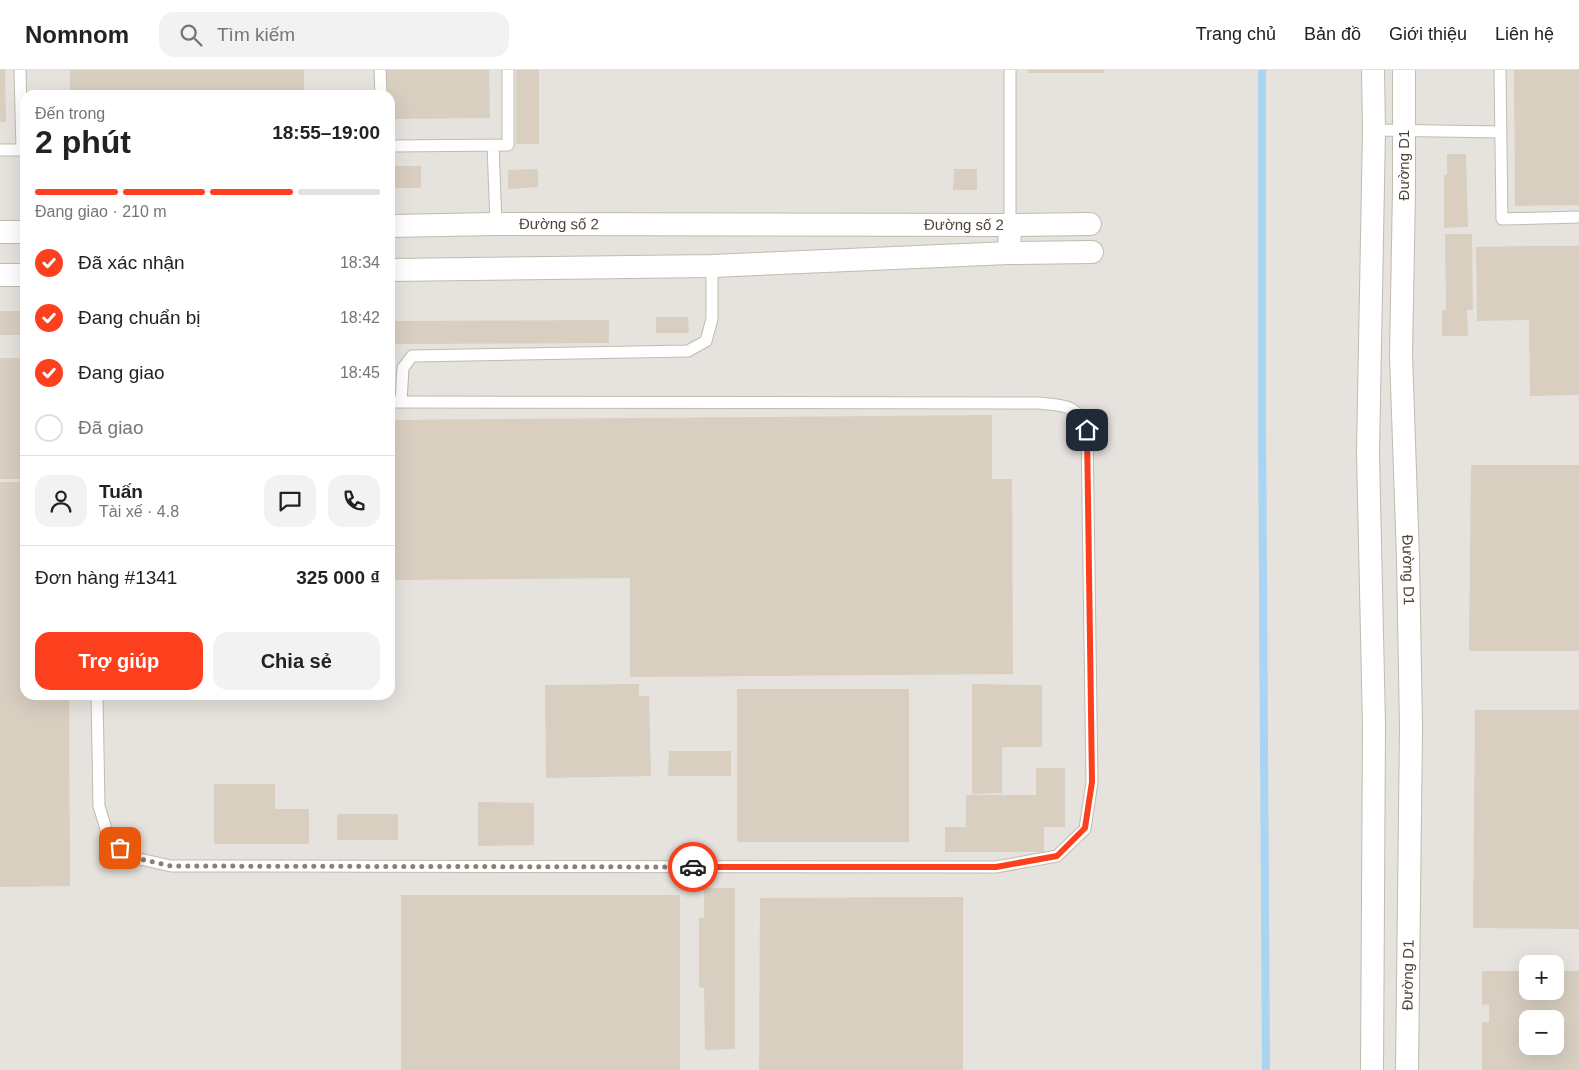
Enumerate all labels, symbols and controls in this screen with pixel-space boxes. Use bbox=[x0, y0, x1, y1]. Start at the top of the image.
search box bbox=[159, 12, 509, 57]
text: Nomnom bbox=[25, 21, 129, 48]
icon: search bbox=[177, 21, 205, 49]
text: Tìm kiếm bbox=[217, 24, 295, 45]
text: Trang chủ bbox=[1196, 24, 1276, 44]
text: Bản đồ bbox=[1304, 24, 1361, 44]
text: Giới thiệu bbox=[1389, 24, 1467, 44]
text: Liên hệ bbox=[1495, 24, 1554, 44]
text: Đến trong bbox=[35, 105, 105, 122]
text: 18:55–19:00 bbox=[272, 122, 380, 143]
text: 2 phút bbox=[35, 124, 131, 160]
street label: Đường D1 bbox=[1395, 130, 1412, 200]
text: Đang giao · 210 m bbox=[35, 203, 167, 220]
street label: Đường số 2 bbox=[519, 215, 599, 232]
street label: Đường số 2 bbox=[924, 216, 1004, 233]
icon: check bbox=[35, 249, 63, 277]
text: Đã xác nhận bbox=[78, 252, 185, 273]
text: 18:34 bbox=[340, 254, 380, 271]
icon: check bbox=[35, 304, 63, 332]
text: Đang chuẩn bị bbox=[78, 307, 201, 328]
text: 18:42 bbox=[340, 309, 380, 326]
icon: check bbox=[35, 359, 63, 387]
text: Đang giao bbox=[78, 362, 165, 383]
text: 18:45 bbox=[340, 364, 380, 381]
pin bbox=[1066, 409, 1108, 451]
icon: home bbox=[1073, 416, 1101, 444]
text: Đã giao bbox=[78, 417, 144, 438]
button: person bbox=[35, 475, 87, 527]
button: chat bbox=[264, 475, 316, 527]
button: phone bbox=[328, 475, 380, 527]
text: Tuấn bbox=[99, 481, 143, 502]
text: Tài xế · 4.8 bbox=[99, 503, 179, 520]
street label: Đường D1 bbox=[1399, 534, 1418, 605]
text: Đơn hàng #1341 bbox=[35, 567, 177, 588]
text: 325 000 ₫ bbox=[296, 567, 380, 588]
button: Trợ giúp bbox=[35, 632, 203, 690]
button: Chia sẻ bbox=[213, 632, 380, 690]
pin bbox=[99, 827, 141, 869]
icon: bag bbox=[106, 834, 134, 862]
courier bbox=[668, 842, 718, 892]
icon: car bbox=[679, 853, 707, 881]
street label: Đường D1 bbox=[1398, 939, 1417, 1011]
map controls bbox=[1519, 955, 1564, 1055]
button: + bbox=[1519, 955, 1564, 1000]
button: − bbox=[1519, 1010, 1564, 1055]

